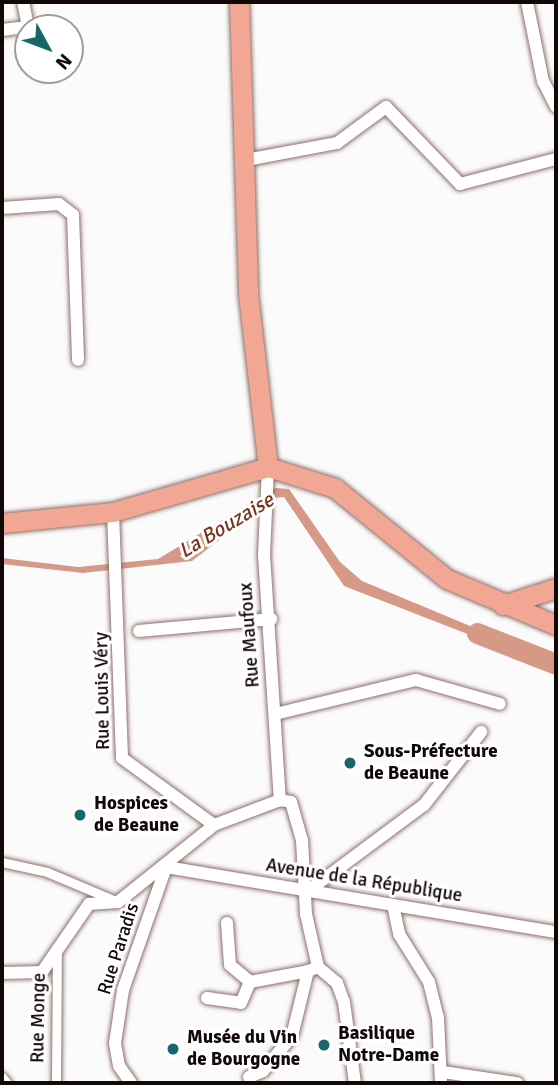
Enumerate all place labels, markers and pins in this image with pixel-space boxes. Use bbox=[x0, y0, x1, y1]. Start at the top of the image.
place label: Sous-Préfecture de Beaune bbox=[364, 741, 498, 785]
marker: Sous-Préfecture de Beaune bbox=[342, 755, 358, 771]
place label: Hospices de Beaune bbox=[94, 793, 179, 837]
marker: Hospices de Beaune bbox=[72, 807, 88, 823]
place label: Basilique Notre-Dame bbox=[338, 1023, 439, 1067]
place label: Musée du Vin de Bourgogne bbox=[187, 1027, 300, 1071]
marker: Basilique Notre-Dame bbox=[316, 1037, 332, 1053]
marker: Musée du Vin de Bourgogne bbox=[165, 1041, 181, 1057]

